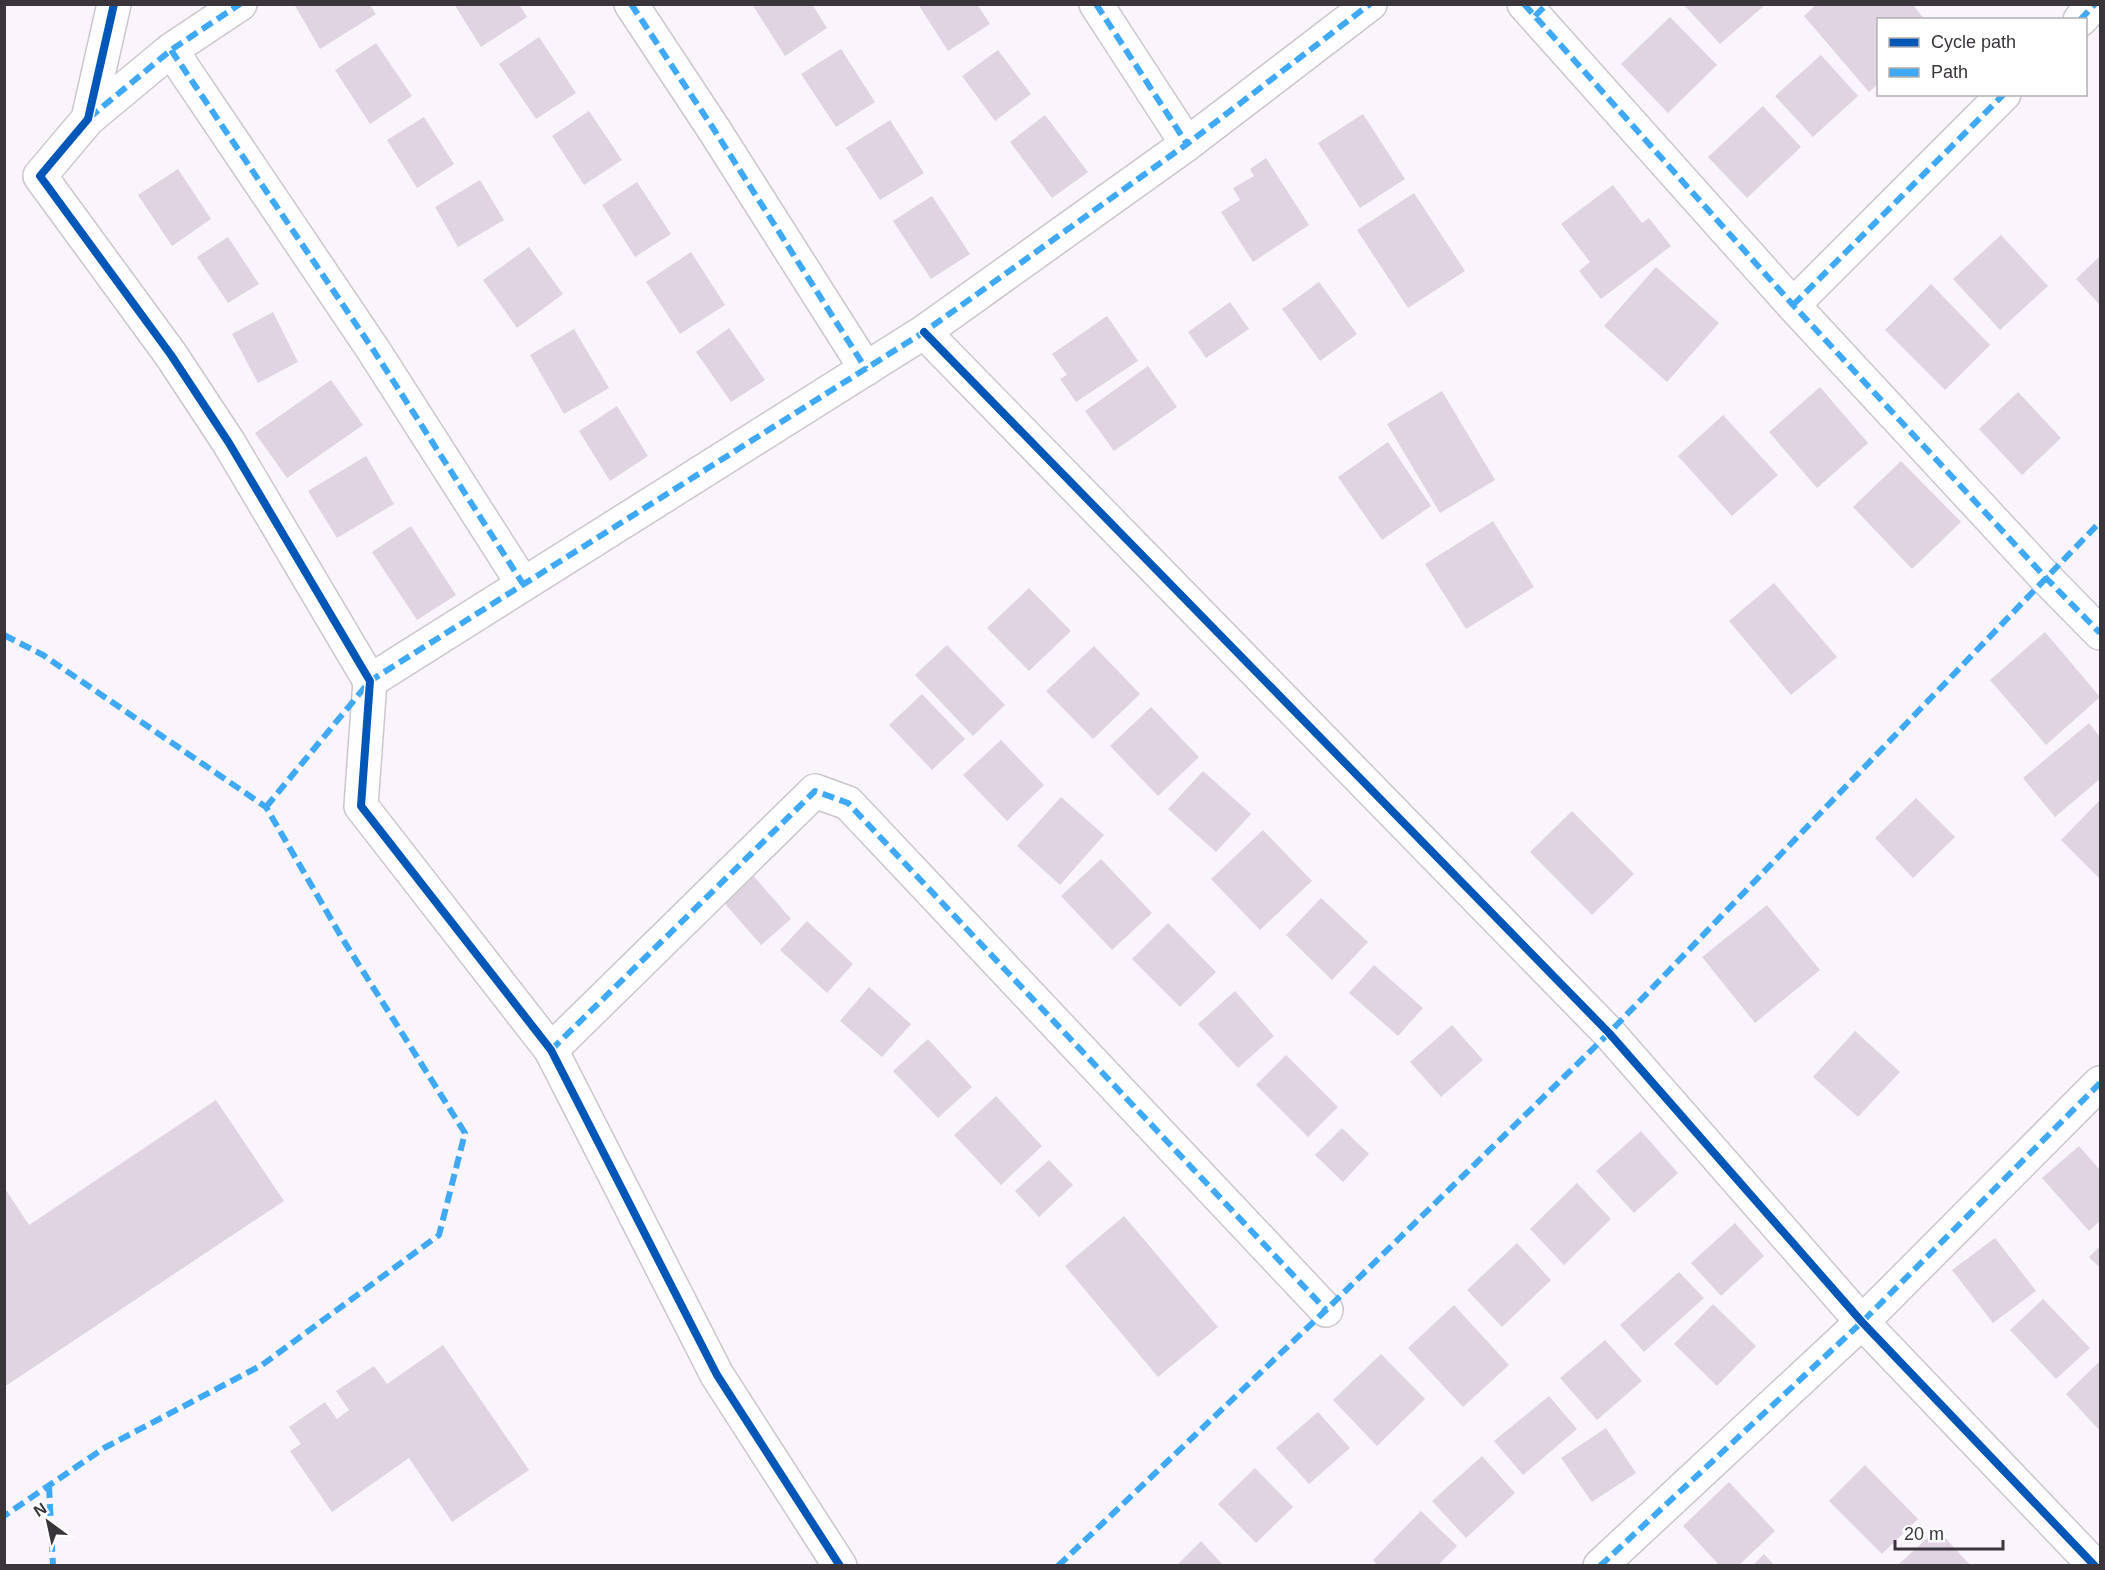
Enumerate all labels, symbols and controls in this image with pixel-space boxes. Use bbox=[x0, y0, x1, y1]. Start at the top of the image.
legend bbox=[1877, 18, 2087, 96]
text: Cycle path bbox=[1931, 32, 2016, 52]
text: Path bbox=[1931, 62, 1968, 82]
north arrow bbox=[18, 1492, 78, 1552]
text: N bbox=[31, 1500, 50, 1520]
scale bar bbox=[1895, 1513, 2003, 1551]
text: 20 m bbox=[1904, 1524, 1944, 1544]

